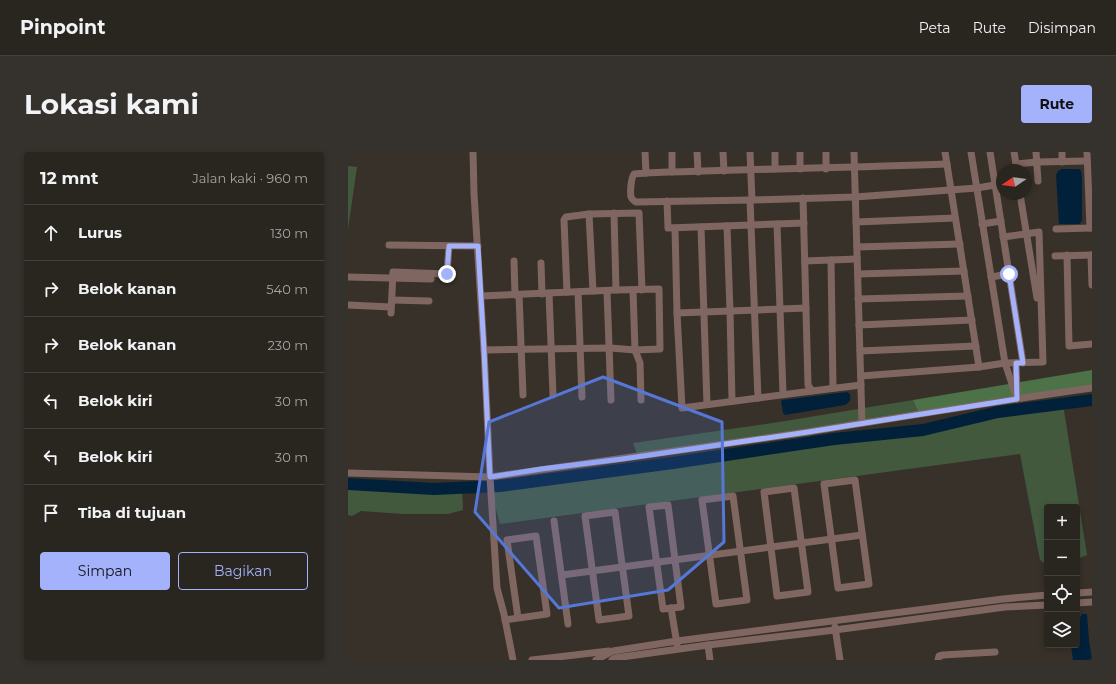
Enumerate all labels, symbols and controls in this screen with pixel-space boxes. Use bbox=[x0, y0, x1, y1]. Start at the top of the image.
text: Pinpoint bbox=[20, 16, 105, 39]
text: Peta bbox=[919, 19, 951, 37]
text: Rute bbox=[973, 19, 1006, 37]
text: Disimpan bbox=[1028, 19, 1096, 37]
button: Rute bbox=[1021, 85, 1092, 123]
text: Lokasi kami bbox=[24, 87, 199, 121]
north arrow bbox=[996, 164, 1032, 200]
text: 12 mnt bbox=[40, 168, 98, 188]
text: Jalan kaki · 960 m bbox=[192, 170, 308, 186]
icon: ahead bbox=[40, 222, 62, 244]
text: Lurus bbox=[78, 223, 122, 242]
text: 130 m bbox=[270, 225, 308, 241]
route end bbox=[438, 265, 456, 283]
route start bbox=[1000, 265, 1018, 283]
icon: right bbox=[40, 278, 62, 300]
text: Belok kanan bbox=[78, 279, 176, 298]
text: 540 m bbox=[266, 281, 308, 297]
icon: right bbox=[40, 334, 62, 356]
text: Belok kanan bbox=[78, 335, 176, 354]
text: 230 m bbox=[267, 337, 308, 353]
icon: left bbox=[40, 390, 62, 412]
text: Belok kiri bbox=[78, 391, 153, 410]
text: 30 m bbox=[275, 393, 308, 409]
icon: left bbox=[40, 446, 62, 468]
text: Belok kiri bbox=[78, 447, 153, 466]
text: 30 m bbox=[275, 449, 308, 465]
icon: arrive bbox=[40, 502, 62, 524]
text: Tiba di tujuan bbox=[78, 503, 186, 522]
map controls bbox=[1044, 504, 1080, 648]
button: + bbox=[1044, 504, 1080, 540]
button: − bbox=[1044, 540, 1080, 576]
button: Simpan bbox=[40, 552, 170, 590]
button: Bagikan bbox=[178, 552, 308, 590]
button: locate bbox=[1044, 576, 1080, 612]
button: layers bbox=[1044, 612, 1080, 648]

